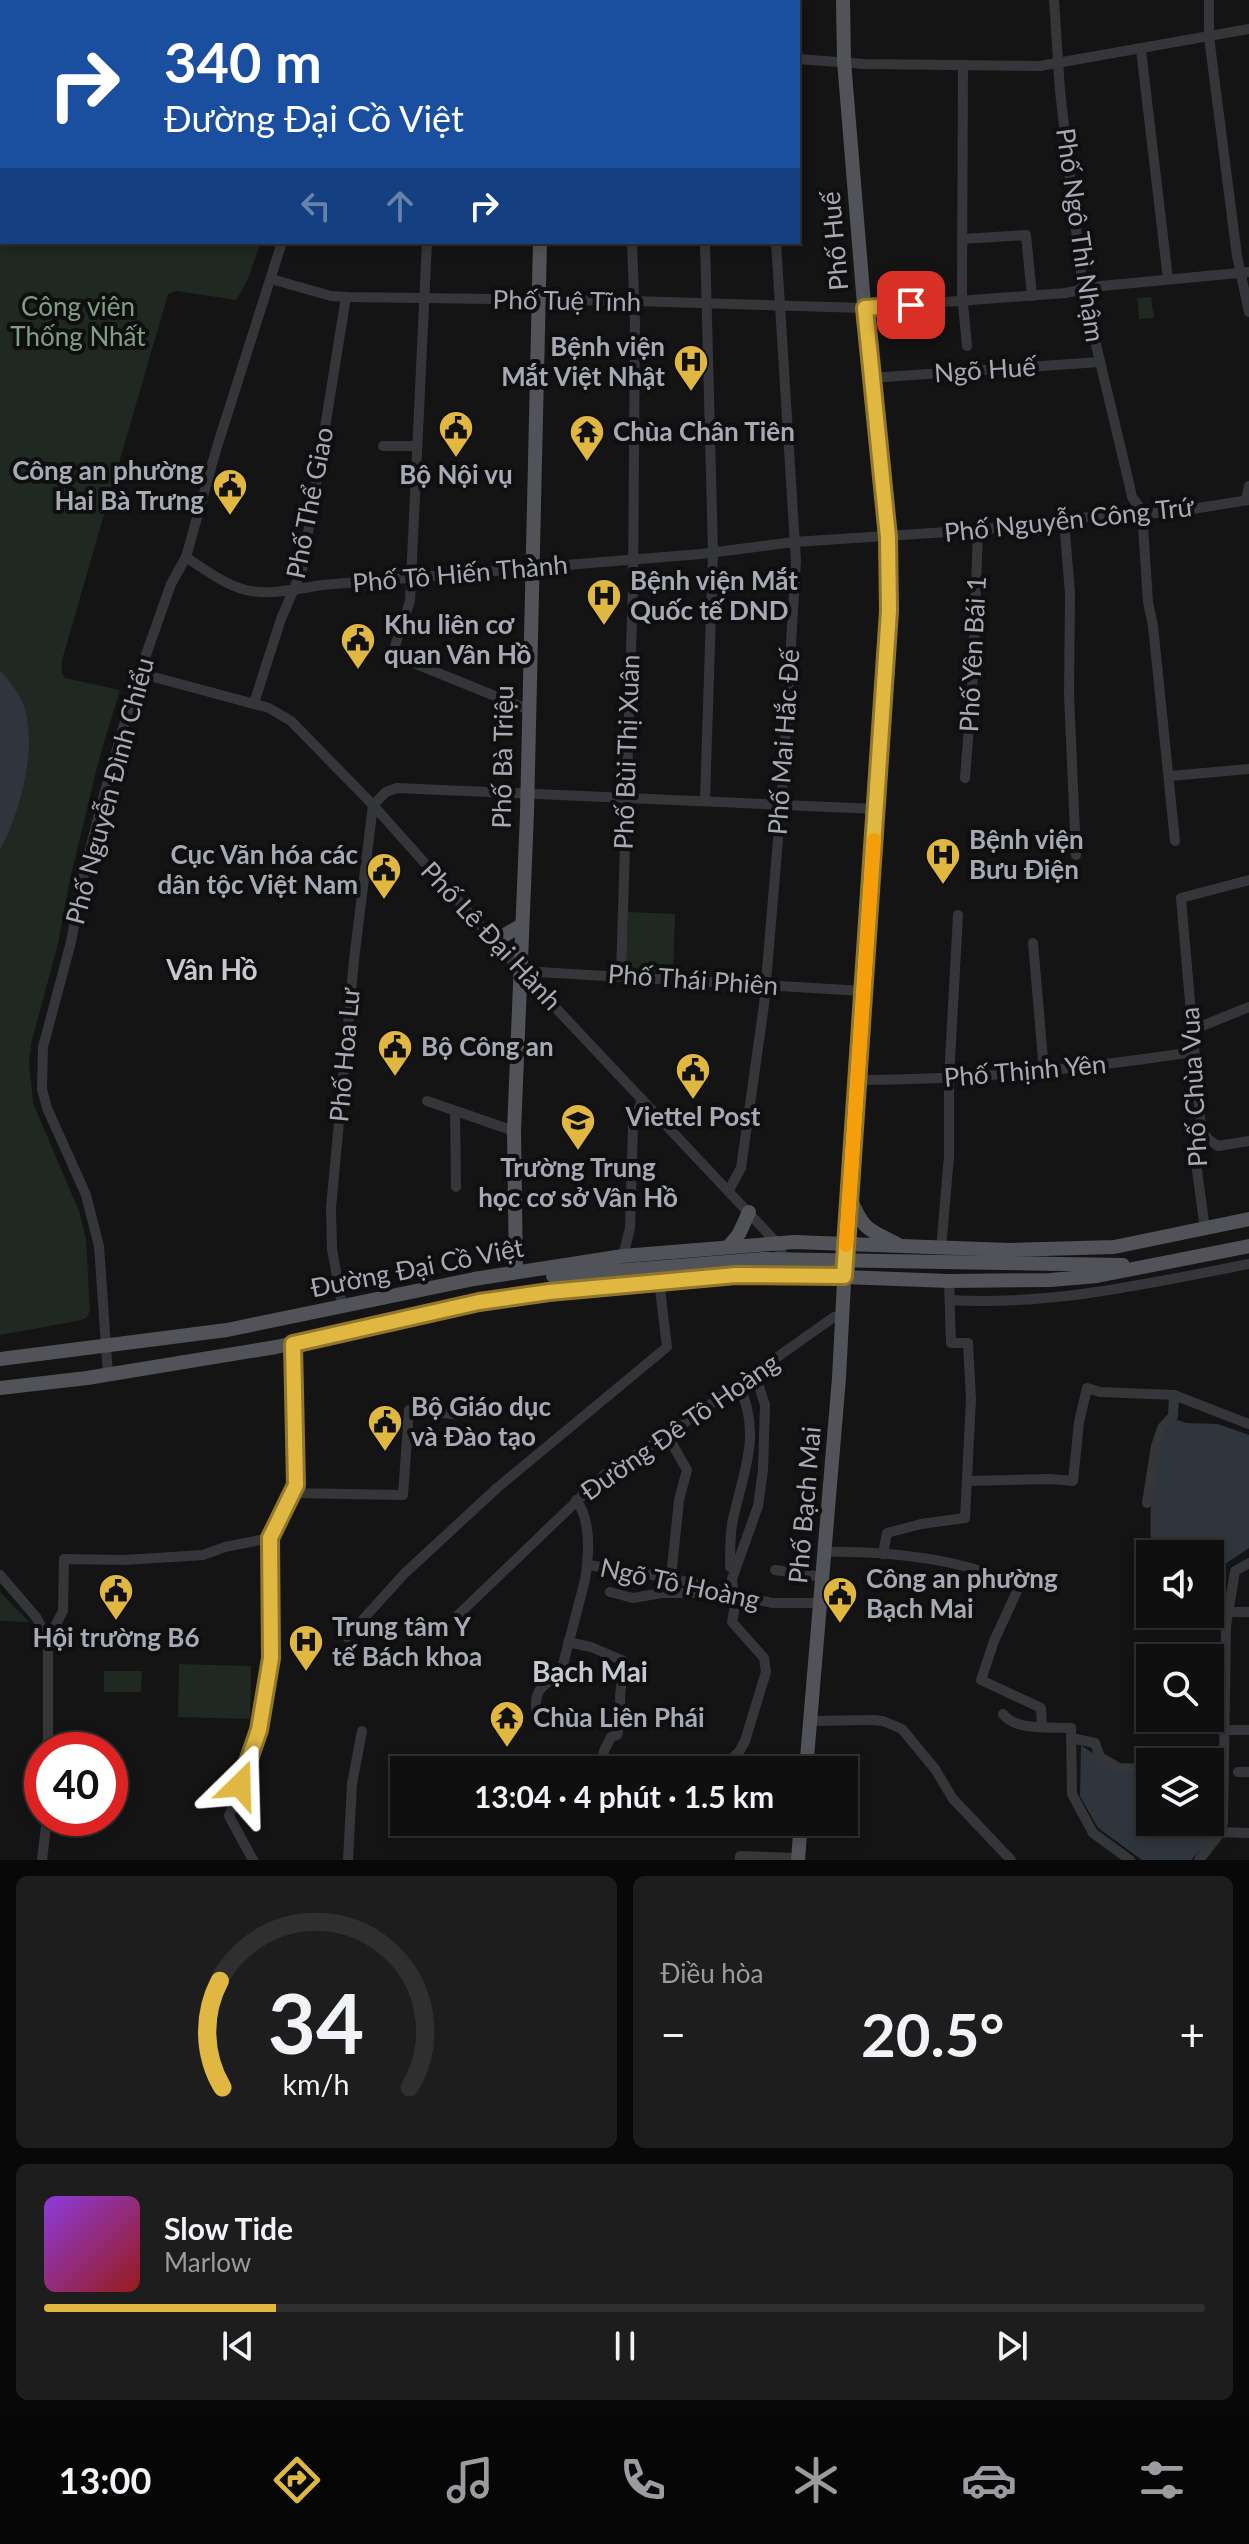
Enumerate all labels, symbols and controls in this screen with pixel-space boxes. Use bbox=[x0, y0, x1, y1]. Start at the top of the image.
text: 340 m bbox=[164, 28, 322, 95]
icon: right bbox=[32, 32, 136, 136]
text: Đường Đại Cồ Việt bbox=[164, 96, 464, 140]
street label: Phố Ngô Thì Nhậm bbox=[1050, 126, 1112, 344]
icon: left bbox=[294, 184, 338, 228]
icon: ahead bbox=[378, 184, 422, 228]
icon: right bbox=[462, 184, 506, 228]
street label: Phố Huế bbox=[814, 188, 854, 292]
pin bbox=[877, 271, 945, 339]
street label: Phố Tuệ Tĩnh bbox=[492, 283, 642, 317]
icon: arrive bbox=[889, 283, 933, 327]
park label: Công viên Thống Nhất bbox=[10, 290, 146, 352]
place label: Bệnh viện Mắt Việt Nhật bbox=[501, 330, 665, 392]
hospital icon: Bệnh viện Mắt Việt Nhật bbox=[672, 343, 710, 393]
street label: Ngõ Huế bbox=[933, 349, 1039, 389]
public building icon: Bộ Nội vụ bbox=[437, 409, 475, 459]
temple icon: Chùa Chân Tiên bbox=[568, 413, 606, 463]
place label: Chùa Chân Tiên bbox=[613, 415, 795, 447]
street label: Phố Thể Giao bbox=[279, 424, 339, 581]
place label: Công an phường Hai Bà Trưng bbox=[12, 454, 204, 516]
place label: Bộ Nội vụ bbox=[399, 458, 513, 490]
public building icon: Công an phường Hai Bà Trưng bbox=[211, 467, 249, 517]
street label: Phố Nguyễn Công Trứ bbox=[942, 490, 1196, 548]
street label: Phố Tô Hiến Thành bbox=[351, 548, 569, 598]
place label: Bệnh viện Mắt Quốc tế DND bbox=[630, 564, 798, 626]
street label: Phố Yên Bái 1 bbox=[952, 575, 992, 733]
hospital icon: Bệnh viện Mắt Quốc tế DND bbox=[585, 577, 623, 627]
place label: Khu liên cơ quan Vân Hồ bbox=[384, 608, 532, 670]
public building icon: Khu liên cơ quan Vân Hồ bbox=[339, 621, 377, 671]
street label: Phố Mai Hắc Đế bbox=[761, 646, 806, 836]
street label: Phố Nguyễn Đình Chiểu bbox=[58, 654, 160, 928]
street label: Phố Bùi Thị Xuân bbox=[607, 654, 645, 850]
street label: Phố Bà Triệu bbox=[485, 685, 519, 829]
place label: Bệnh viện Bưu Điện bbox=[969, 823, 1084, 885]
hospital icon: Bệnh viện Bưu Điện bbox=[924, 836, 962, 886]
place label: Cục Văn hóa các dân tộc Việt Nam bbox=[158, 838, 358, 900]
public building icon: Cục Văn hóa các dân tộc Việt Nam bbox=[365, 851, 403, 901]
street label: Phố Lê Đại Hành bbox=[415, 855, 569, 1016]
district label: Vân Hồ bbox=[165, 952, 258, 986]
street label: Phố Thái Phiên bbox=[607, 957, 779, 1001]
street label: Phố Hoa Lư bbox=[322, 986, 366, 1123]
street label: Phố Chùa Vua bbox=[1173, 1006, 1213, 1168]
public building icon: Bộ Công an bbox=[376, 1028, 414, 1078]
place label: Bộ Công an bbox=[421, 1030, 554, 1062]
street label: Phố Thịnh Yên bbox=[942, 1047, 1107, 1093]
public building icon: Viettel Post bbox=[674, 1051, 712, 1101]
place label: Viettel Post bbox=[625, 1100, 761, 1132]
school or university icon: Trường Trung học cơ sở Vân Hồ bbox=[559, 1102, 597, 1152]
place label: Trường Trung học cơ sở Vân Hồ bbox=[478, 1151, 678, 1213]
street label: Đường Đại Cồ Việt bbox=[307, 1231, 527, 1303]
street label: Đường Đê Tô Hoàng bbox=[574, 1346, 785, 1507]
place label: Bộ Giáo dục và Đào tạo bbox=[411, 1390, 551, 1452]
public building icon: Bộ Giáo dục và Đào tạo bbox=[366, 1403, 404, 1453]
street label: Phố Bạch Mai bbox=[781, 1425, 827, 1585]
map controls bbox=[1136, 1540, 1224, 1836]
button: sound bbox=[1136, 1540, 1224, 1628]
street label: Ngõ Tô Hoàng bbox=[598, 1550, 763, 1616]
place label: Công an phường Bạch Mai bbox=[866, 1562, 1058, 1624]
public building icon: Hội trường B6 bbox=[97, 1572, 135, 1622]
public building icon: Công an phường Bạch Mai bbox=[821, 1575, 859, 1625]
place label: Trung tâm Y tế Bách khoa bbox=[332, 1610, 482, 1672]
place label: Hội trường B6 bbox=[33, 1621, 199, 1653]
hospital icon: Trung tâm Y tế Bách khoa bbox=[287, 1623, 325, 1673]
button: search bbox=[1136, 1644, 1224, 1732]
district label: Bạch Mai bbox=[532, 1654, 648, 1688]
temple icon: Chùa Liên Phái bbox=[488, 1699, 526, 1749]
place label: Chùa Liên Phái bbox=[533, 1701, 705, 1733]
speed limit sign: 40 bbox=[24, 1732, 128, 1836]
position arrow bbox=[198, 1743, 282, 1827]
button: layers bbox=[1136, 1748, 1224, 1836]
text: 13:04 · 4 phút · 1.5 km bbox=[474, 1778, 774, 1814]
text: Điều hòa bbox=[661, 1957, 764, 1989]
text: 34 bbox=[268, 1972, 365, 2072]
text: 20.5° bbox=[861, 1998, 1005, 2070]
text: − bbox=[661, 2008, 686, 2060]
text: + bbox=[1179, 2008, 1205, 2060]
text: km/h bbox=[283, 2067, 350, 2101]
text: Slow Tide bbox=[164, 2210, 293, 2246]
text: Marlow bbox=[164, 2246, 251, 2278]
icon: previous bbox=[216, 2324, 260, 2368]
icon: pause bbox=[603, 2324, 647, 2368]
icon: next bbox=[990, 2324, 1034, 2368]
icon: directions bbox=[269, 2452, 325, 2508]
icon: music bbox=[442, 2452, 498, 2508]
icon: phone bbox=[615, 2452, 671, 2508]
icon: climate bbox=[788, 2452, 844, 2508]
icon: car bbox=[961, 2452, 1017, 2508]
icon: filters bbox=[1134, 2452, 1190, 2508]
text: 13:00 bbox=[59, 2458, 151, 2502]

